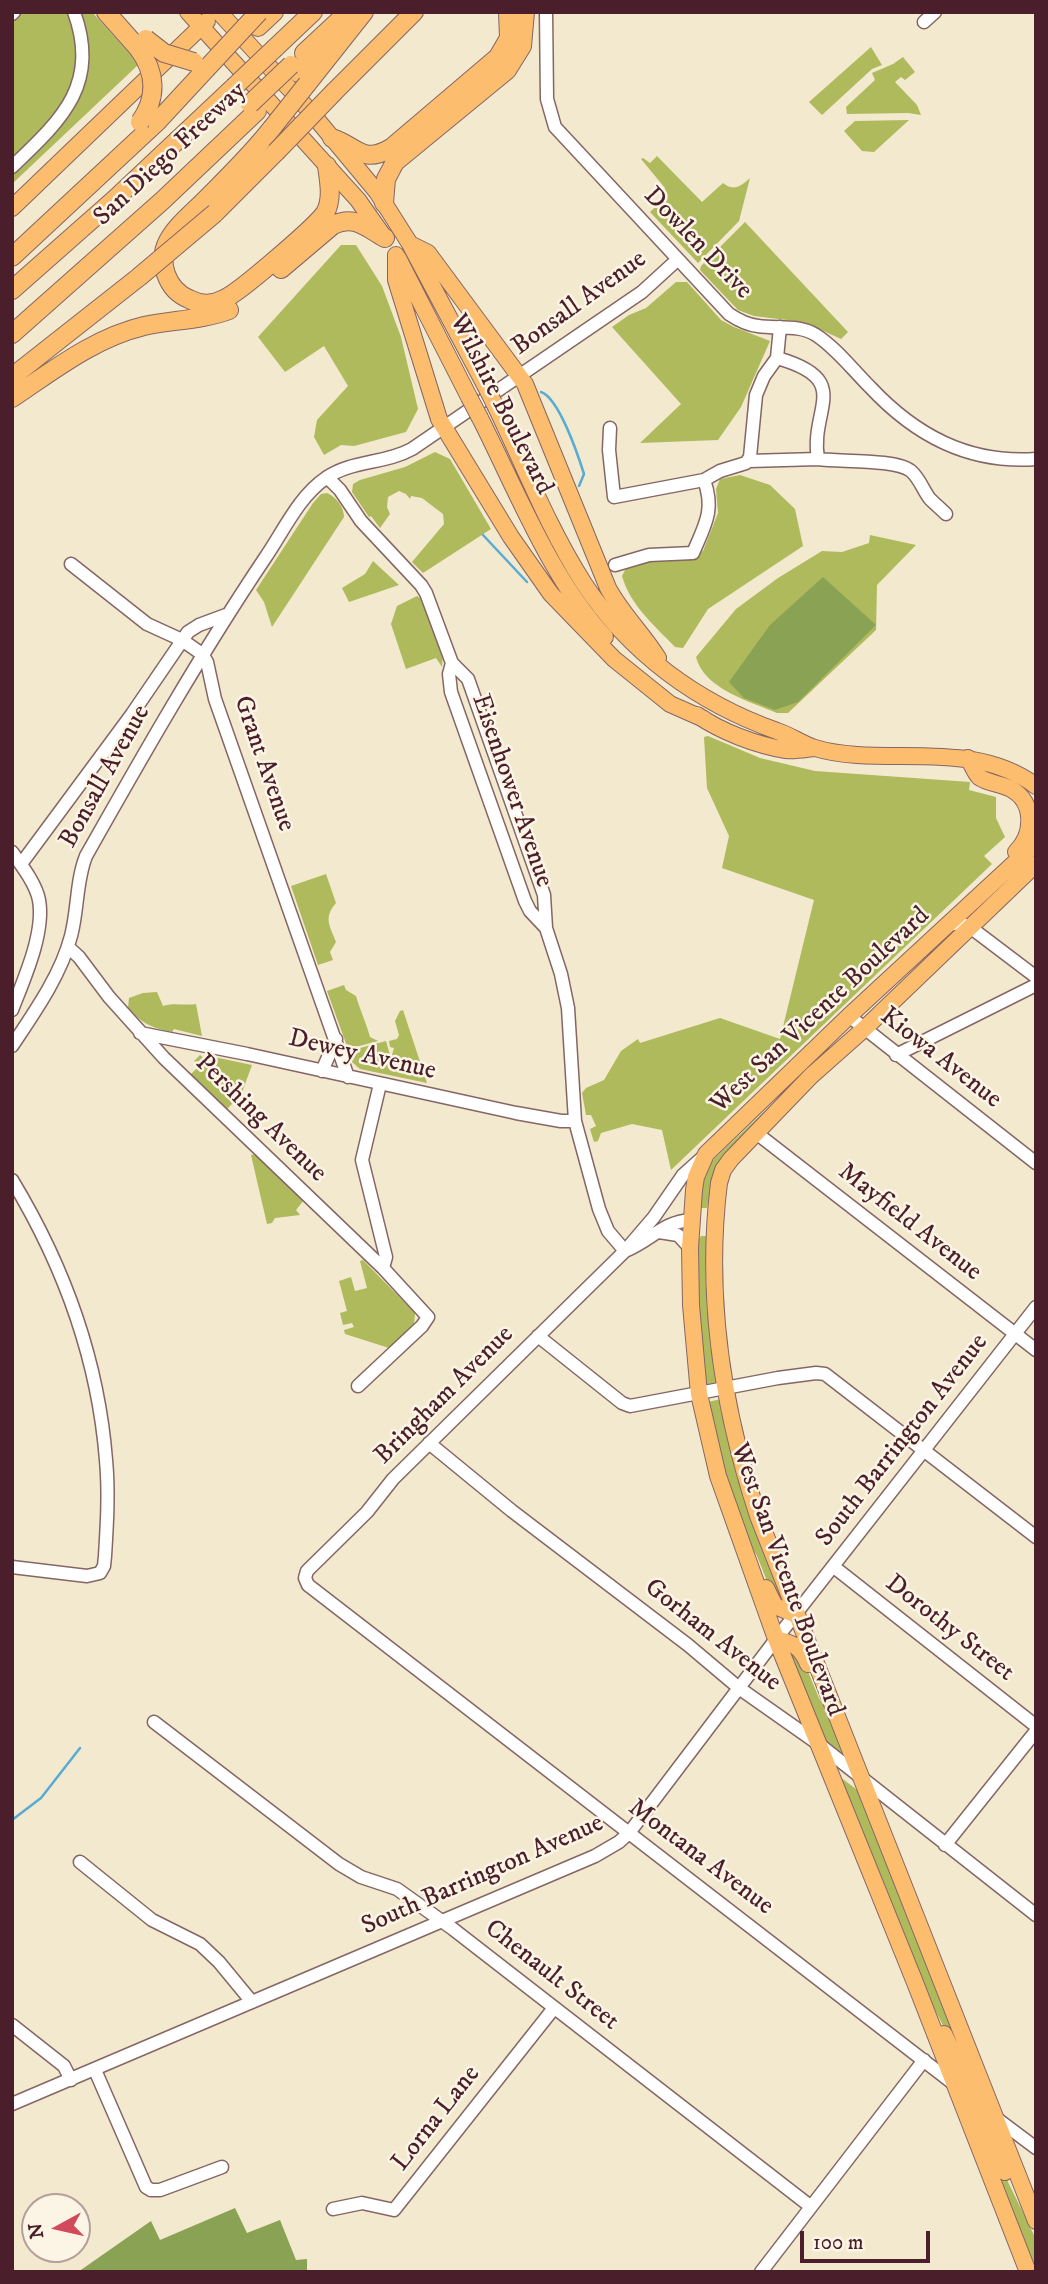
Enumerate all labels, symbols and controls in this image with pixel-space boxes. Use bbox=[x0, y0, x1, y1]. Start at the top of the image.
street label: San Diego Freeway bbox=[88, 76, 254, 234]
street label: Dowlen Drive bbox=[636, 181, 758, 307]
street label: Bonsall Avenue bbox=[507, 245, 653, 363]
street label: Wilshire Boulevard bbox=[441, 309, 559, 501]
street label: Eisenhower Avenue bbox=[463, 690, 559, 892]
street label: Grant Avenue bbox=[225, 692, 301, 836]
street label: Bonsall Avenue bbox=[54, 700, 158, 854]
street label: West San Vicente Boulevard bbox=[705, 901, 937, 1121]
street label: Kiowa Avenue bbox=[873, 1002, 1007, 1116]
street label: Dewey Avenue bbox=[285, 1024, 439, 1088]
street label: Pershing Avenue bbox=[188, 1048, 332, 1190]
street label: Mayfield Avenue bbox=[831, 1157, 987, 1289]
street label: Bringham Avenue bbox=[369, 1320, 521, 1472]
street label: South Barrington Avenue bbox=[810, 1328, 996, 1554]
street label: West San Vicente Boulevard bbox=[722, 1439, 850, 1721]
street label: Dorothy Street bbox=[878, 1569, 1020, 1689]
street label: Gorham Avenue bbox=[637, 1573, 787, 1699]
street label: Montana Avenue bbox=[621, 1793, 779, 1923]
street label: South Barrington Avenue bbox=[357, 1809, 609, 1943]
street label: Chenault Street bbox=[478, 1914, 624, 2038]
street label: Lorna Lane bbox=[386, 2060, 488, 2178]
north arrow bbox=[21, 2193, 91, 2263]
scale bar bbox=[803, 2218, 932, 2262]
text: N bbox=[24, 2221, 49, 2240]
text: 100 m bbox=[813, 2230, 864, 2256]

